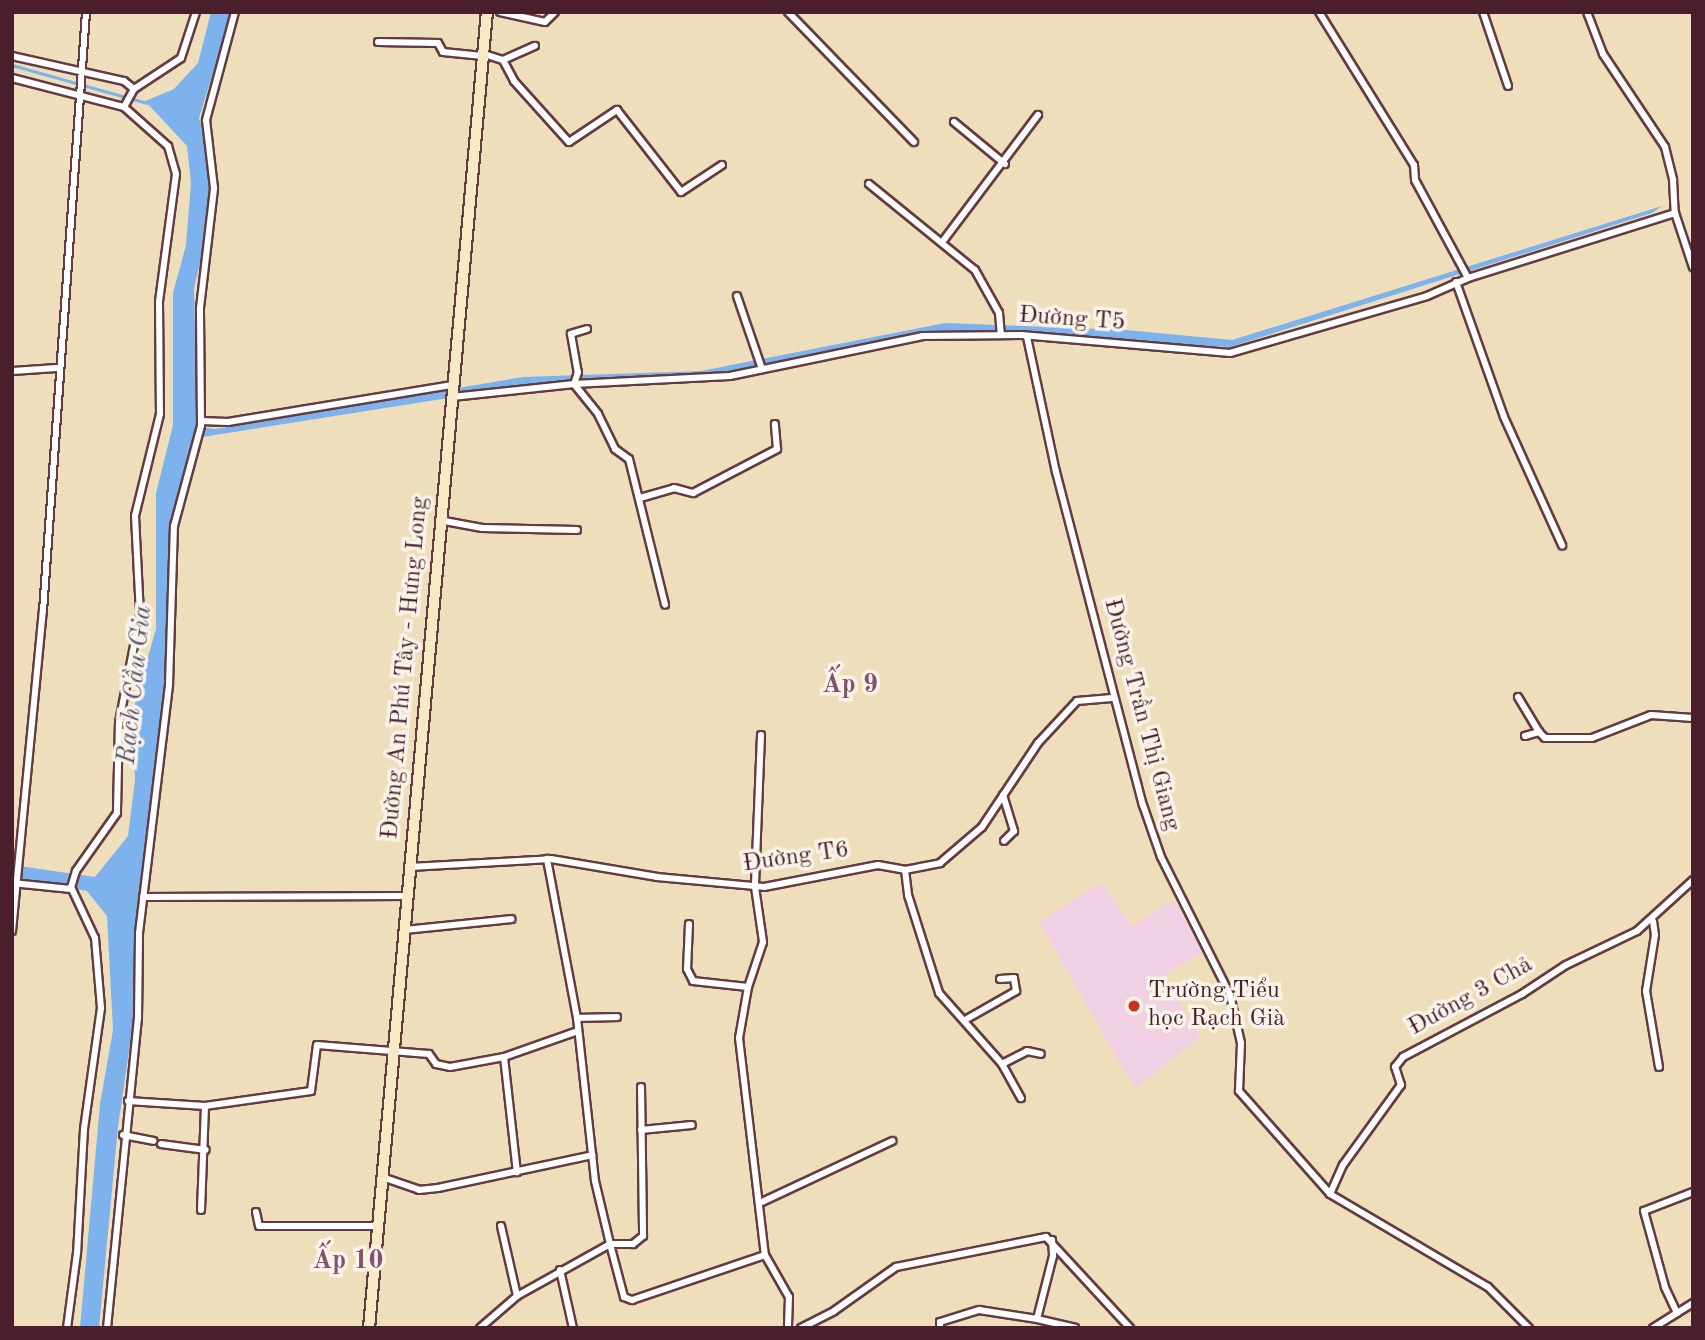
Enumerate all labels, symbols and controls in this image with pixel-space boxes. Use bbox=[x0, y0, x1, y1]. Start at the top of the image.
street label: Đường T5 bbox=[1018, 302, 1126, 338]
street label: Đường An Phú Tây - Hưng Long bbox=[377, 496, 435, 840]
street label: Đường Trần Thị Giang bbox=[1096, 596, 1186, 834]
water label: Rạch Cầu Gia bbox=[112, 604, 160, 766]
district label: Ấp 9 bbox=[822, 670, 878, 702]
street label: Đường T6 bbox=[741, 836, 851, 880]
street label: Đường 3 Chả bbox=[1404, 951, 1538, 1043]
place label: Trường Tiểu học Rạch Già bbox=[1148, 978, 1285, 1034]
marker: Trường Tiểu học Rạch Già bbox=[1126, 998, 1142, 1014]
district label: Ấp 10 bbox=[312, 1246, 384, 1278]

